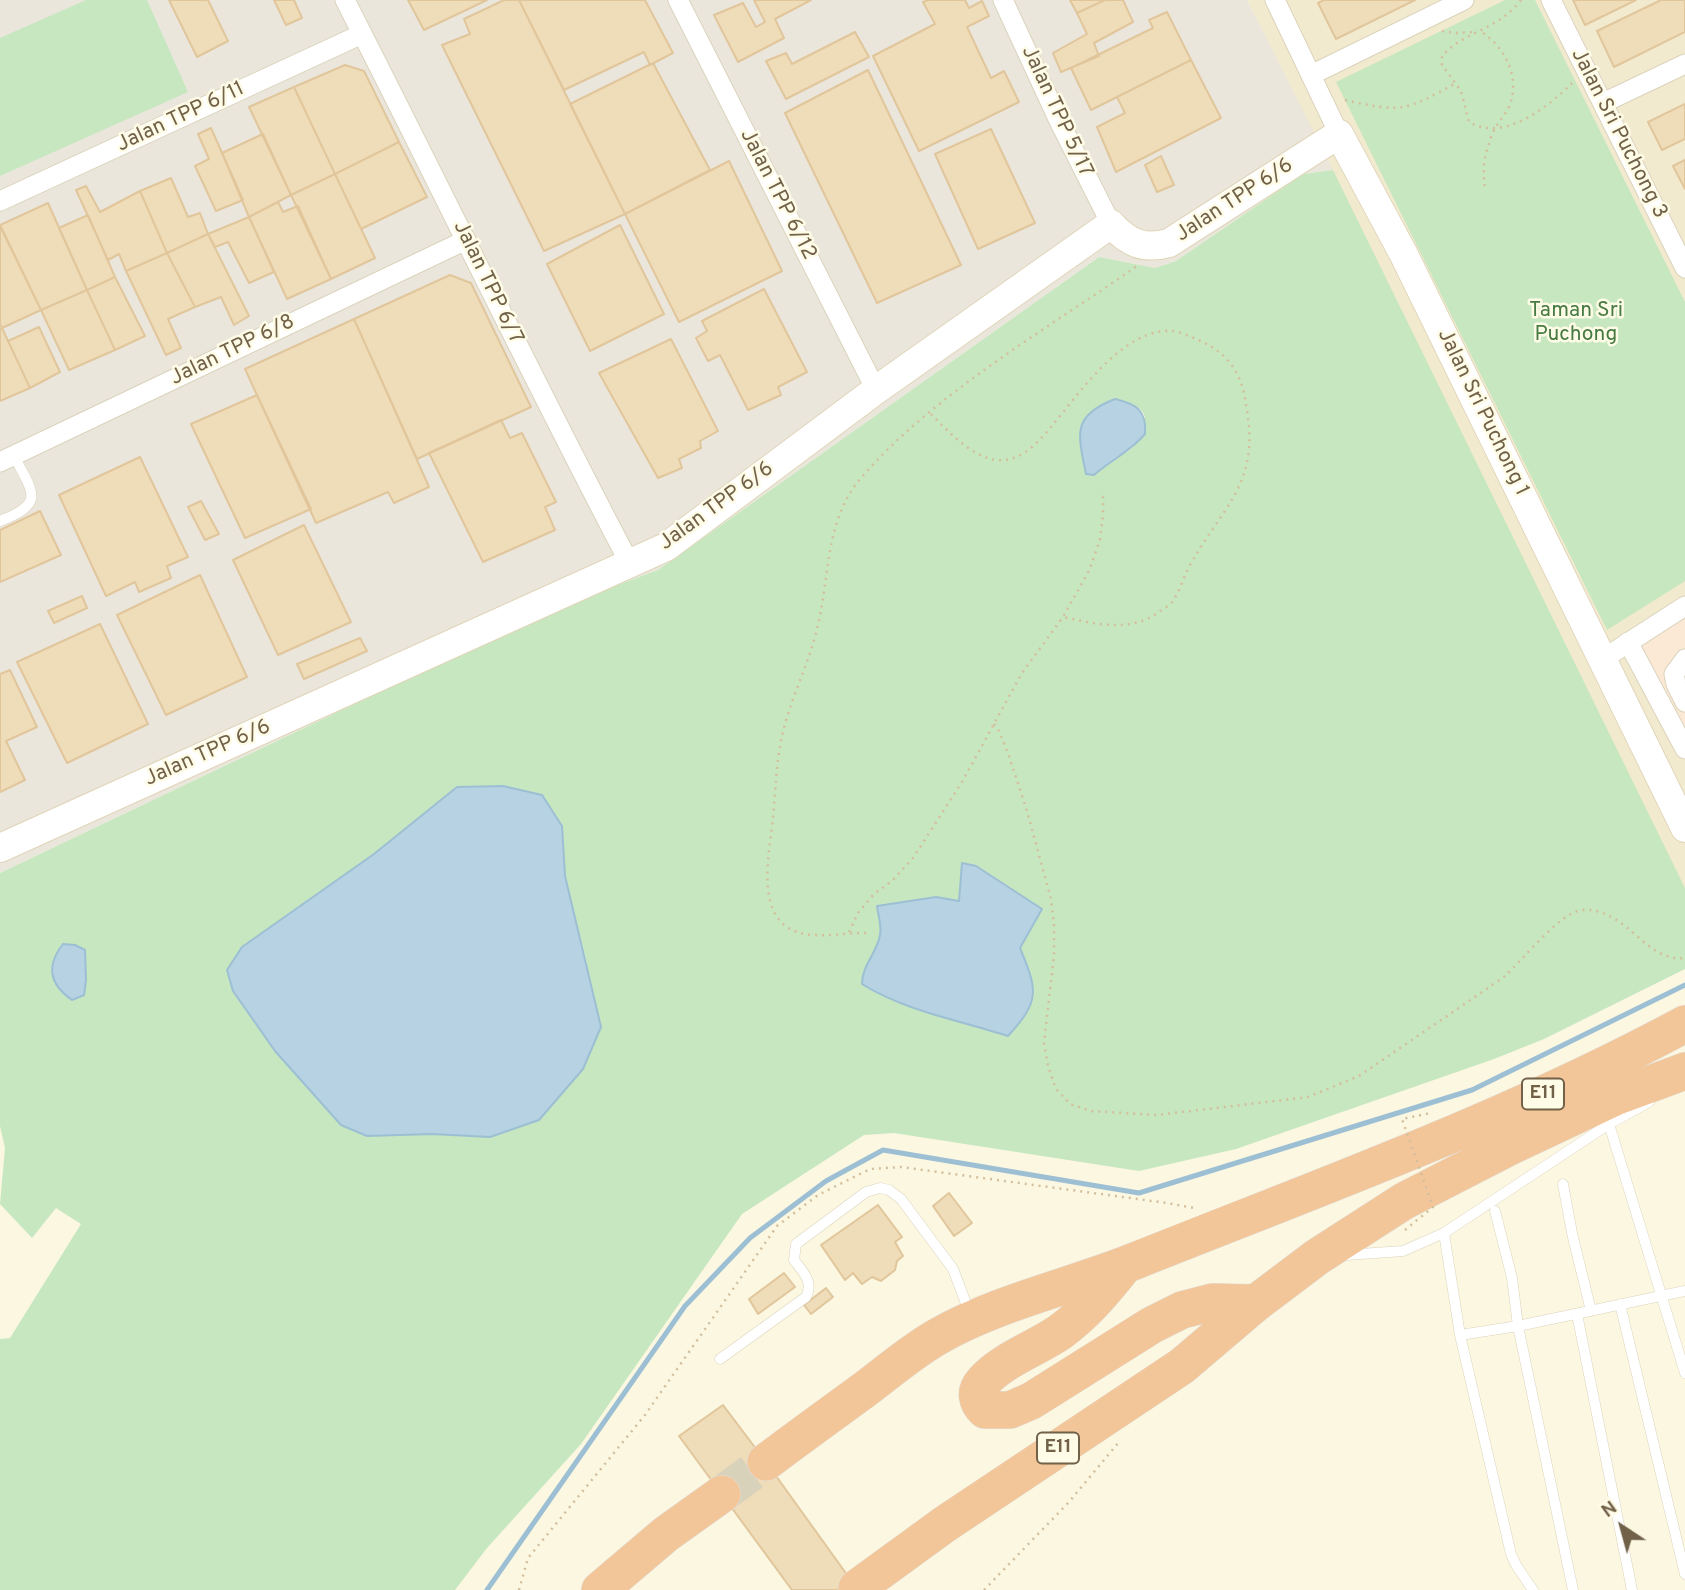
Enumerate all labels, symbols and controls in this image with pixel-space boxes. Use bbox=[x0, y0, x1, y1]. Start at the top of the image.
street label: Jalan TPP 5/17 bbox=[1015, 42, 1097, 182]
street label: Jalan Sri Puchong 3 bbox=[1564, 45, 1672, 223]
street label: Jalan TPP 6/11 bbox=[113, 77, 249, 159]
street label: Jalan TPP 6/12 bbox=[733, 125, 821, 265]
street label: Jalan TPP 6/6 bbox=[1172, 154, 1298, 248]
street label: Jalan TPP 6/7 bbox=[446, 217, 528, 349]
park label: Taman Sri Puchong bbox=[1529, 299, 1623, 349]
street label: Jalan TPP 6/8 bbox=[167, 310, 299, 392]
street label: Jalan Sri Puchong 1 bbox=[1431, 325, 1533, 501]
street label: Jalan TPP 6/6 bbox=[655, 457, 779, 557]
street label: Jalan TPP 6/6 bbox=[141, 715, 275, 793]
road number: E11 bbox=[1522, 1078, 1564, 1110]
road number: E11 bbox=[1037, 1432, 1079, 1464]
north arrow bbox=[1587, 1492, 1657, 1562]
text: N bbox=[1597, 1496, 1622, 1524]

